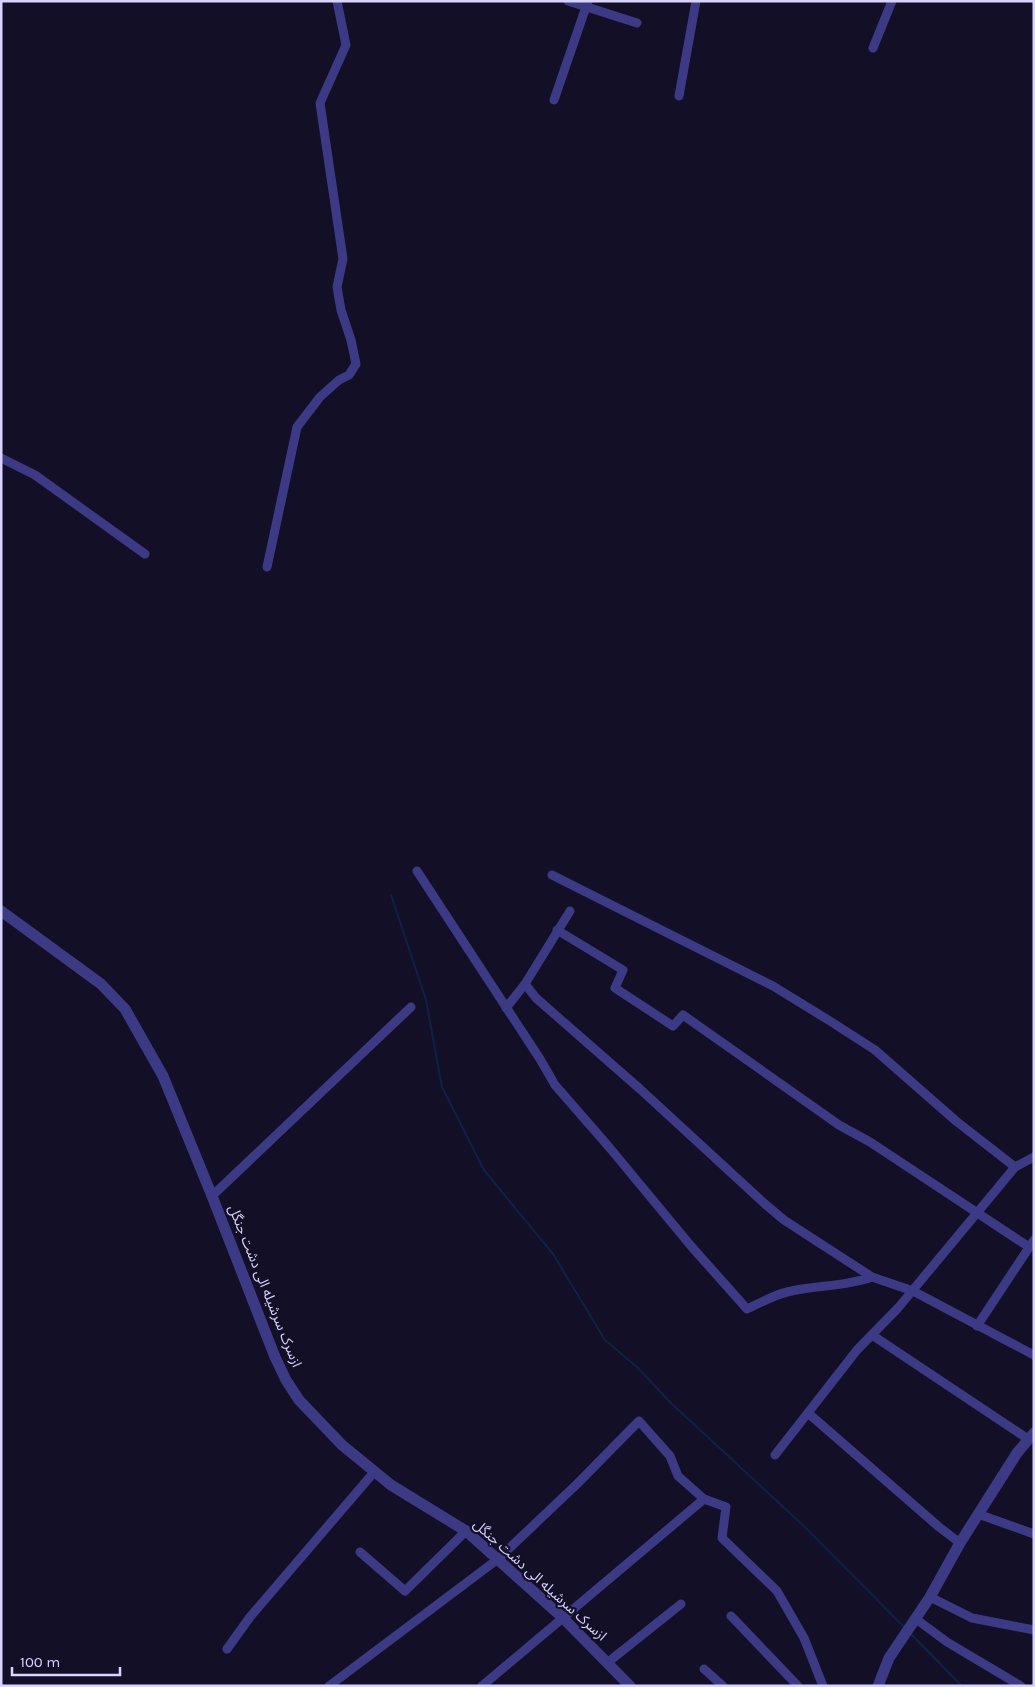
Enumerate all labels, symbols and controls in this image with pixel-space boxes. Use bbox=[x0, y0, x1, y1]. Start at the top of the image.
street label: ازسرک سرشیله الی دشت جنگل bbox=[225, 1202, 305, 1370]
street label: ازسرک سرشیله الی دشت جنگل bbox=[470, 1516, 610, 1644]
scale bar bbox=[12, 1644, 120, 1676]
text: 100 m bbox=[20, 1653, 60, 1671]

